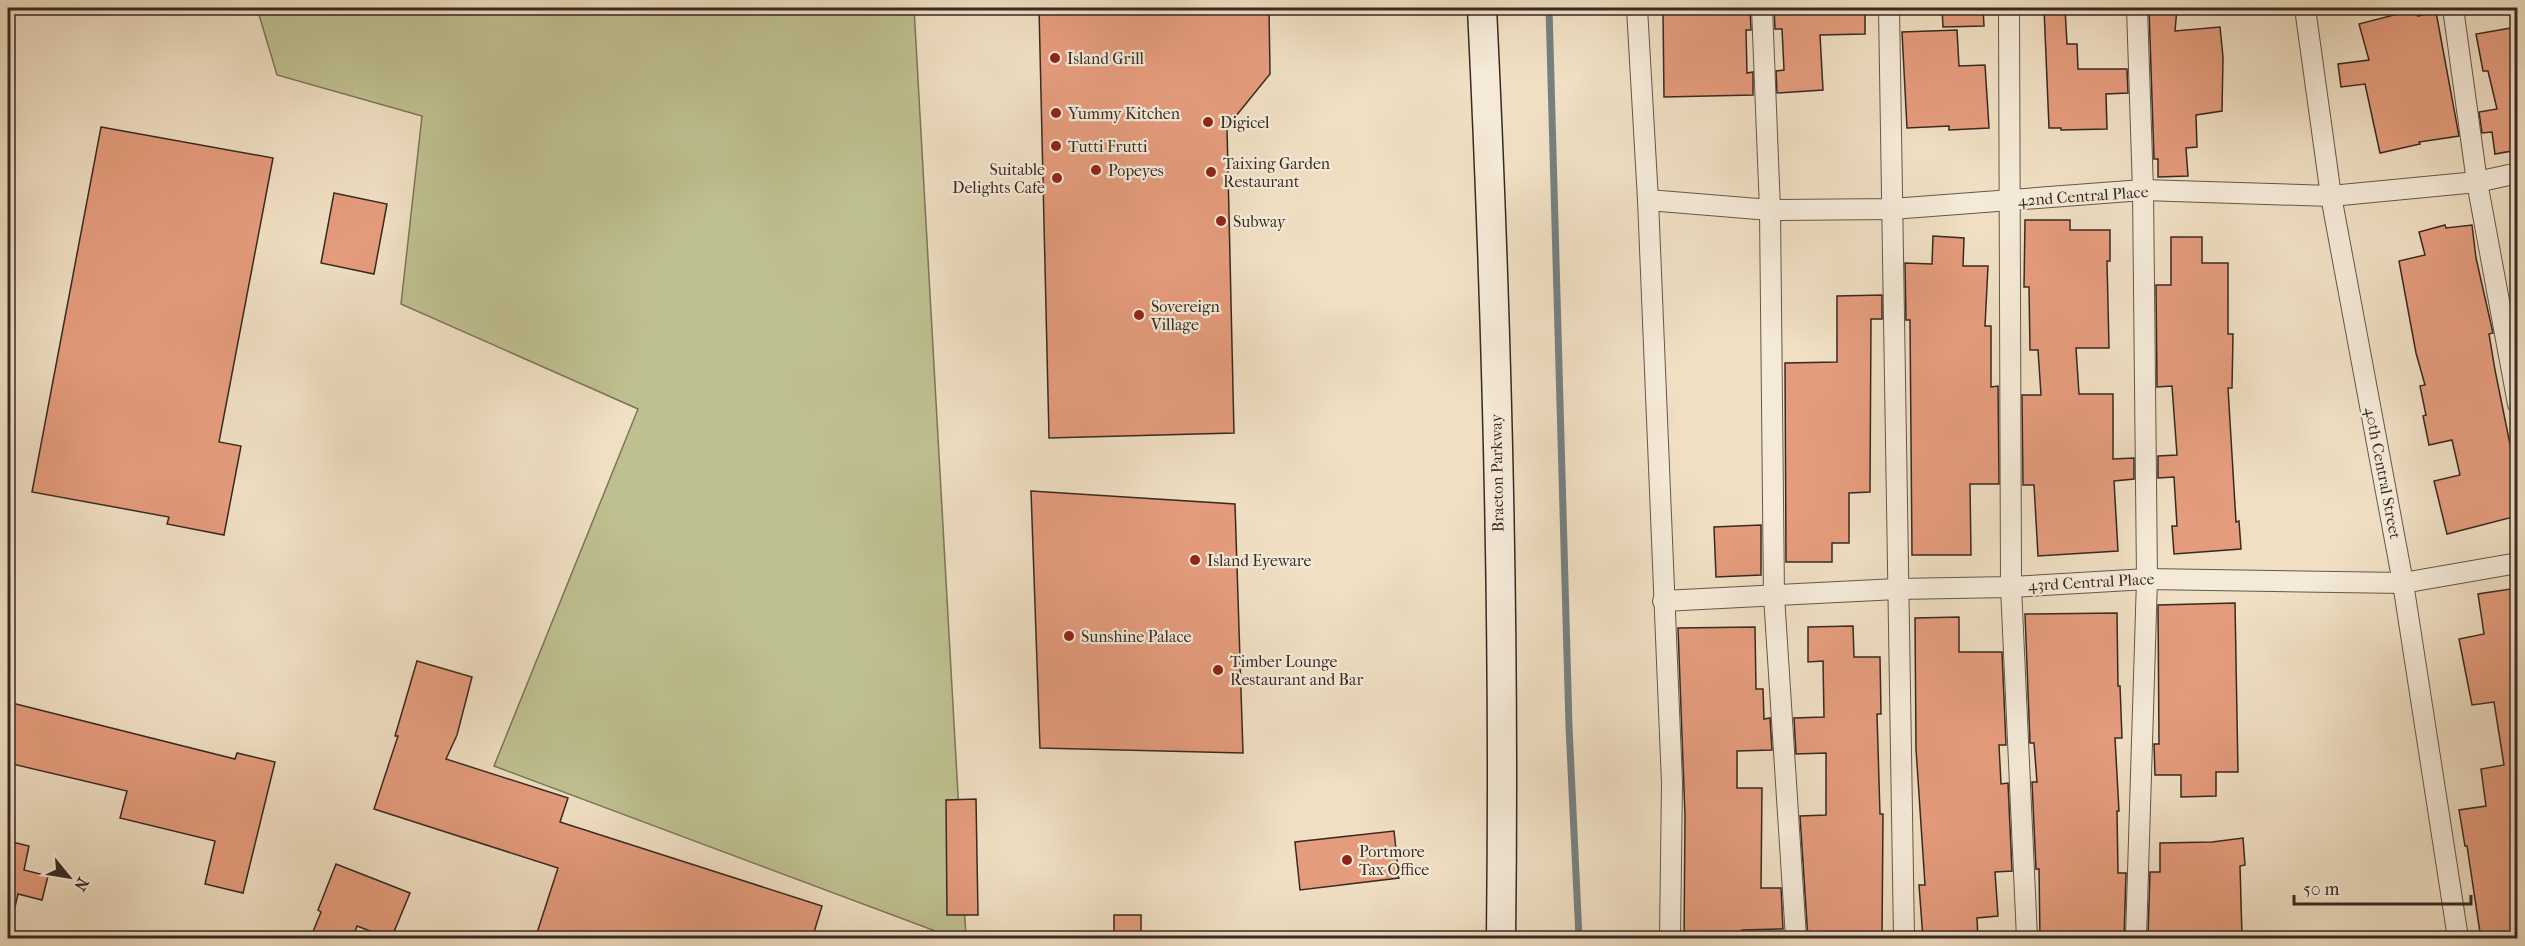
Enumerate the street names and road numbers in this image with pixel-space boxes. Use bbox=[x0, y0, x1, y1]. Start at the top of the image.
street label: 42nd Central Place bbox=[2017, 182, 2149, 210]
street label: 40th Central Street bbox=[2361, 405, 2405, 541]
street label: Braeton Parkway bbox=[1486, 413, 1508, 532]
street label: 43rd Central Place bbox=[2027, 569, 2155, 595]

